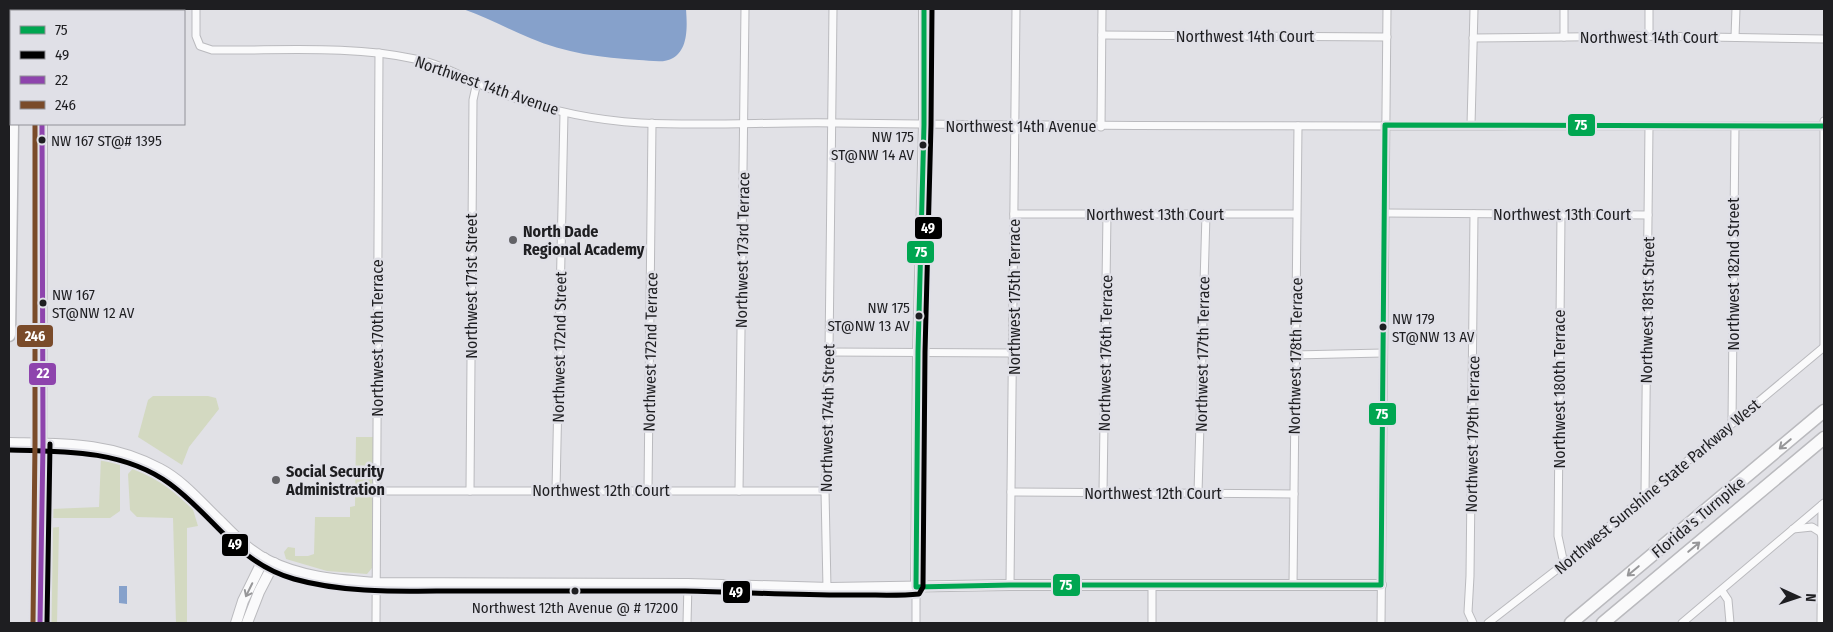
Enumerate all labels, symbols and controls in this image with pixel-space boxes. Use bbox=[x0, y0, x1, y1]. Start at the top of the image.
legend bbox=[10, 10, 185, 125]
text: 75 bbox=[55, 21, 68, 39]
street label: Northwest 14th Court bbox=[1176, 27, 1315, 46]
street label: Northwest 14th Court bbox=[1580, 28, 1719, 47]
text: 49 bbox=[55, 46, 69, 64]
street label: Northwest 14th Avenue bbox=[412, 52, 561, 119]
text: 22 bbox=[55, 71, 69, 89]
text: 246 bbox=[55, 96, 76, 114]
line badge: 75 bbox=[1567, 113, 1596, 137]
street label: Northwest 14th Avenue bbox=[945, 117, 1097, 136]
text: 75 bbox=[1575, 117, 1587, 134]
place label: NW 175 ST@NW 14 AV bbox=[831, 128, 914, 164]
place label: NW 167 ST@# 1395 bbox=[51, 132, 162, 150]
marker: NW 167 ST@# 1395 bbox=[37, 135, 47, 145]
marker: NW 175 ST@NW 14 AV bbox=[918, 140, 928, 150]
street label: Northwest 173rd Terrace bbox=[732, 172, 753, 328]
street label: Northwest 182nd Street bbox=[1724, 197, 1743, 350]
street label: Northwest 13th Court bbox=[1086, 205, 1225, 224]
street label: Northwest 13th Court bbox=[1493, 205, 1632, 224]
street label: Northwest 171st Street bbox=[462, 212, 481, 359]
line badge: 49 bbox=[914, 216, 943, 240]
street label: Northwest 175th Terrace bbox=[1005, 219, 1024, 375]
text: 49 bbox=[921, 220, 935, 237]
place label: North Dade Regional Academy bbox=[523, 222, 645, 259]
marker: North Dade Regional Academy bbox=[507, 234, 519, 246]
street label: Northwest 181st Street bbox=[1637, 236, 1658, 384]
line badge: 75 bbox=[906, 240, 935, 264]
text: 75 bbox=[915, 244, 927, 261]
street label: Northwest 170th Terrace bbox=[368, 259, 387, 417]
street label: Northwest 172nd Street bbox=[549, 270, 570, 423]
street label: Northwest 172nd Terrace bbox=[640, 272, 661, 432]
street label: Northwest 176th Terrace bbox=[1095, 274, 1116, 432]
street label: Northwest 177th Terrace bbox=[1192, 276, 1213, 432]
street label: Northwest 178th Terrace bbox=[1285, 277, 1306, 435]
place label: NW 167 ST@NW 12 AV bbox=[52, 286, 135, 322]
marker: NW 167 ST@NW 12 AV bbox=[38, 298, 48, 308]
place label: NW 175 ST@NW 13 AV bbox=[828, 299, 910, 335]
street label: Northwest 180th Terrace bbox=[1550, 309, 1569, 468]
place label: NW 179 ST@NW 13 AV bbox=[1392, 310, 1475, 346]
marker: NW 175 ST@NW 13 AV bbox=[914, 311, 924, 321]
marker: NW 179 ST@NW 13 AV bbox=[1378, 322, 1388, 332]
line badge: 246 bbox=[16, 324, 54, 348]
text: 246 bbox=[24, 328, 45, 345]
street label: Northwest 174th Street bbox=[817, 343, 838, 492]
street label: Northwest 179th Terrace bbox=[1462, 355, 1483, 512]
line badge: 22 bbox=[28, 362, 57, 386]
text: 22 bbox=[36, 365, 50, 382]
street label: Northwest Sunshine State Parkway West bbox=[1551, 394, 1764, 578]
line badge: 75 bbox=[1368, 402, 1397, 426]
text: 75 bbox=[1376, 406, 1388, 423]
one-way arrow bbox=[1778, 439, 1791, 450]
place label: Social Security Administration bbox=[285, 462, 385, 499]
street label: Florida's Turnpike bbox=[1648, 473, 1749, 562]
marker: Social Security Administration bbox=[270, 474, 282, 486]
street label: Northwest 12th Court bbox=[532, 481, 671, 500]
street label: Northwest 12th Court bbox=[1084, 484, 1223, 503]
line badge: 49 bbox=[221, 533, 249, 557]
text: 49 bbox=[228, 536, 242, 553]
one-way arrow bbox=[1687, 542, 1700, 553]
one-way arrow bbox=[1627, 566, 1640, 577]
north arrow bbox=[1773, 572, 1823, 622]
line badge: 75 bbox=[1052, 573, 1081, 597]
text: 75 bbox=[1060, 577, 1072, 594]
line badge: 49 bbox=[722, 580, 751, 604]
one-way arrow bbox=[243, 582, 253, 597]
text: 49 bbox=[729, 584, 743, 601]
marker: Northwest 12th Avenue @ # 17200 bbox=[570, 586, 580, 596]
text: N bbox=[1802, 593, 1819, 602]
place label: Northwest 12th Avenue @ # 17200 bbox=[472, 599, 678, 617]

